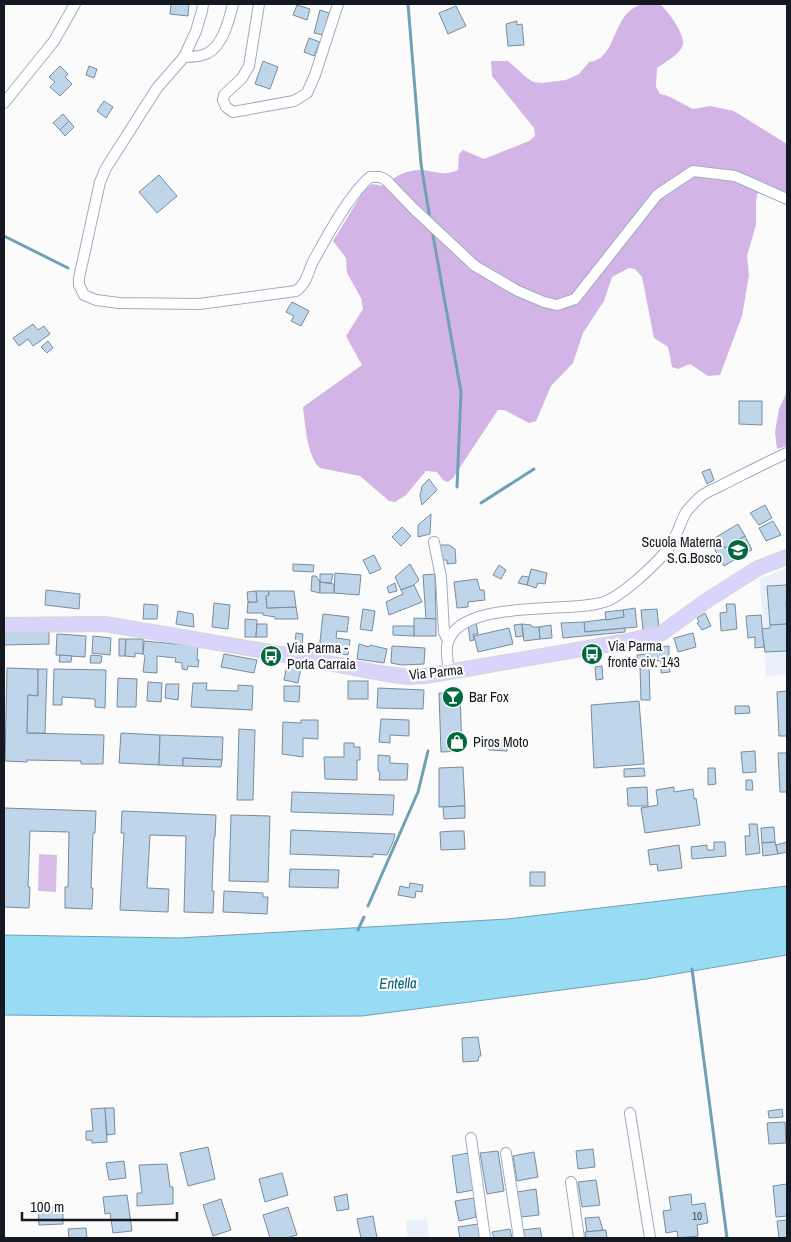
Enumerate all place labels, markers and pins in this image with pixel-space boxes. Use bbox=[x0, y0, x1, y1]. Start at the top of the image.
place label: Scuola Materna S.G.Bosco bbox=[642, 533, 723, 567]
school or university icon: Scuola Materna S.G.Bosco bbox=[726, 538, 750, 562]
place label: Via Parma fronte civ. 143 bbox=[608, 637, 680, 671]
place label: Via Parma - Porta Carraia bbox=[287, 639, 357, 673]
bus stop icon: Via Parma fronte civ. 143 bbox=[580, 642, 604, 666]
bus stop icon: Via Parma - Porta Carraia bbox=[259, 644, 283, 668]
bar icon: Bar Fox bbox=[441, 685, 465, 709]
place label: Bar Fox bbox=[469, 688, 509, 706]
shop icon: Piros Moto bbox=[445, 730, 469, 754]
place label: Piros Moto bbox=[473, 733, 529, 751]

